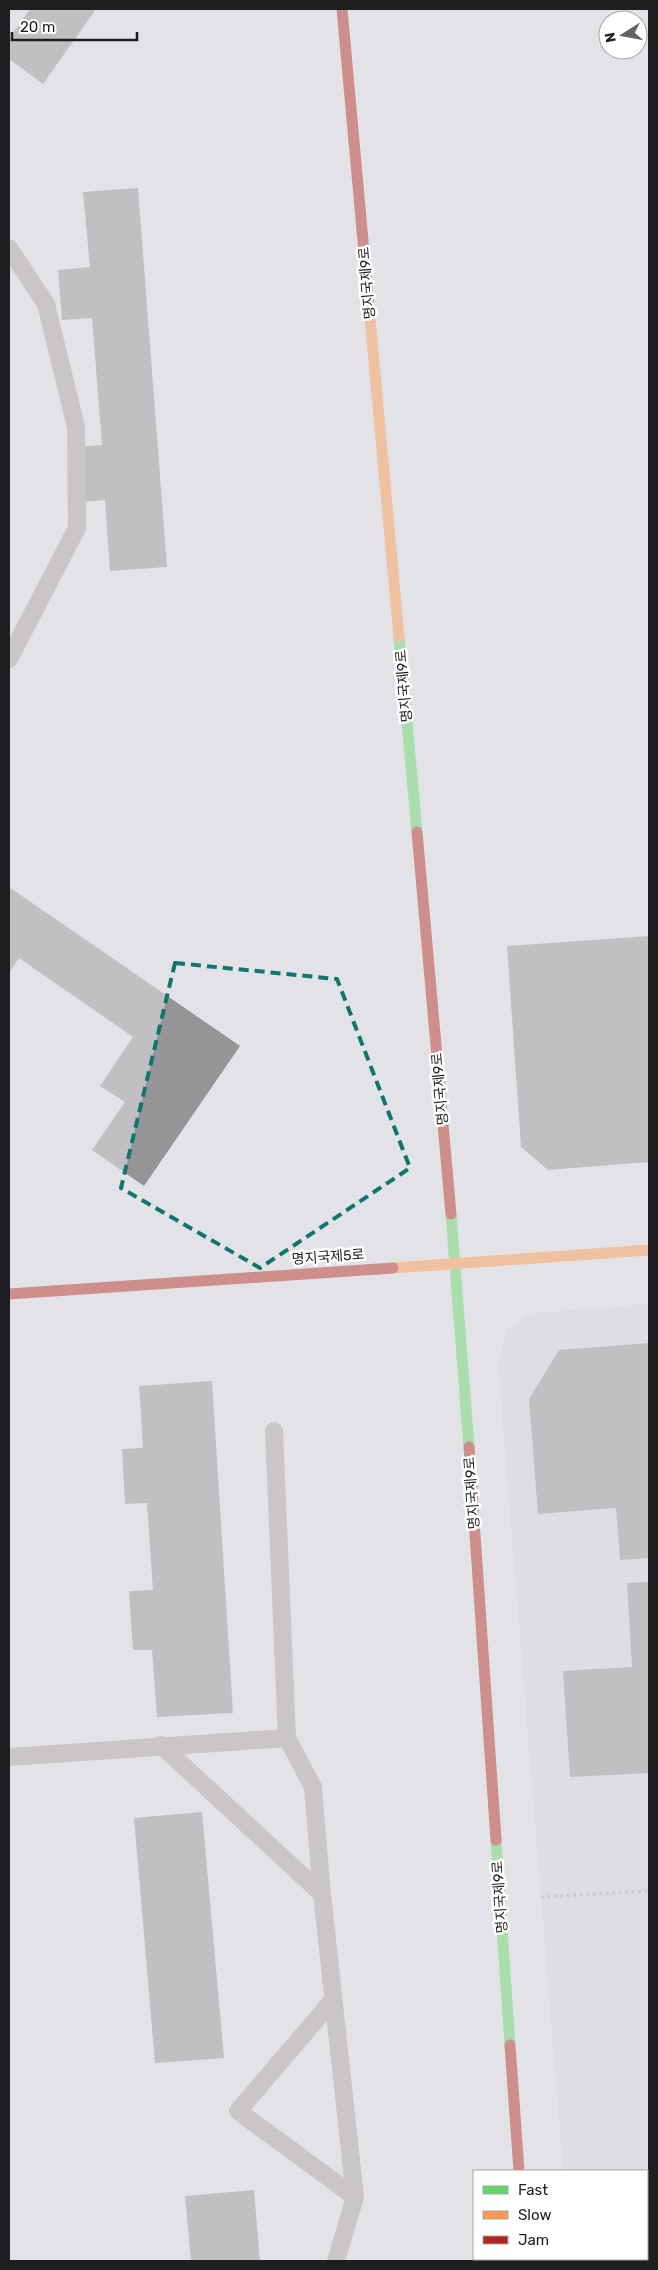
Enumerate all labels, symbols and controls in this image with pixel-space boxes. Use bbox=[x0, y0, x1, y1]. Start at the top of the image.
scale bar bbox=[12, 10, 138, 42]
north arrow bbox=[598, 10, 648, 60]
text: 20 m bbox=[20, 18, 55, 36]
text: N bbox=[601, 31, 620, 44]
street label: 명지국제9로 bbox=[355, 246, 379, 320]
street label: 명지국제9로 bbox=[392, 649, 416, 723]
street label: 명지국제9로 bbox=[428, 1052, 452, 1126]
street label: 명지국제5로 bbox=[291, 1246, 365, 1268]
street label: 명지국제9로 bbox=[461, 1456, 483, 1530]
street label: 명지국제9로 bbox=[489, 1860, 511, 1934]
legend bbox=[473, 2170, 648, 2260]
text: Fast bbox=[518, 2181, 548, 2199]
text: Slow bbox=[518, 2206, 551, 2224]
text: Jam bbox=[518, 2231, 549, 2249]

